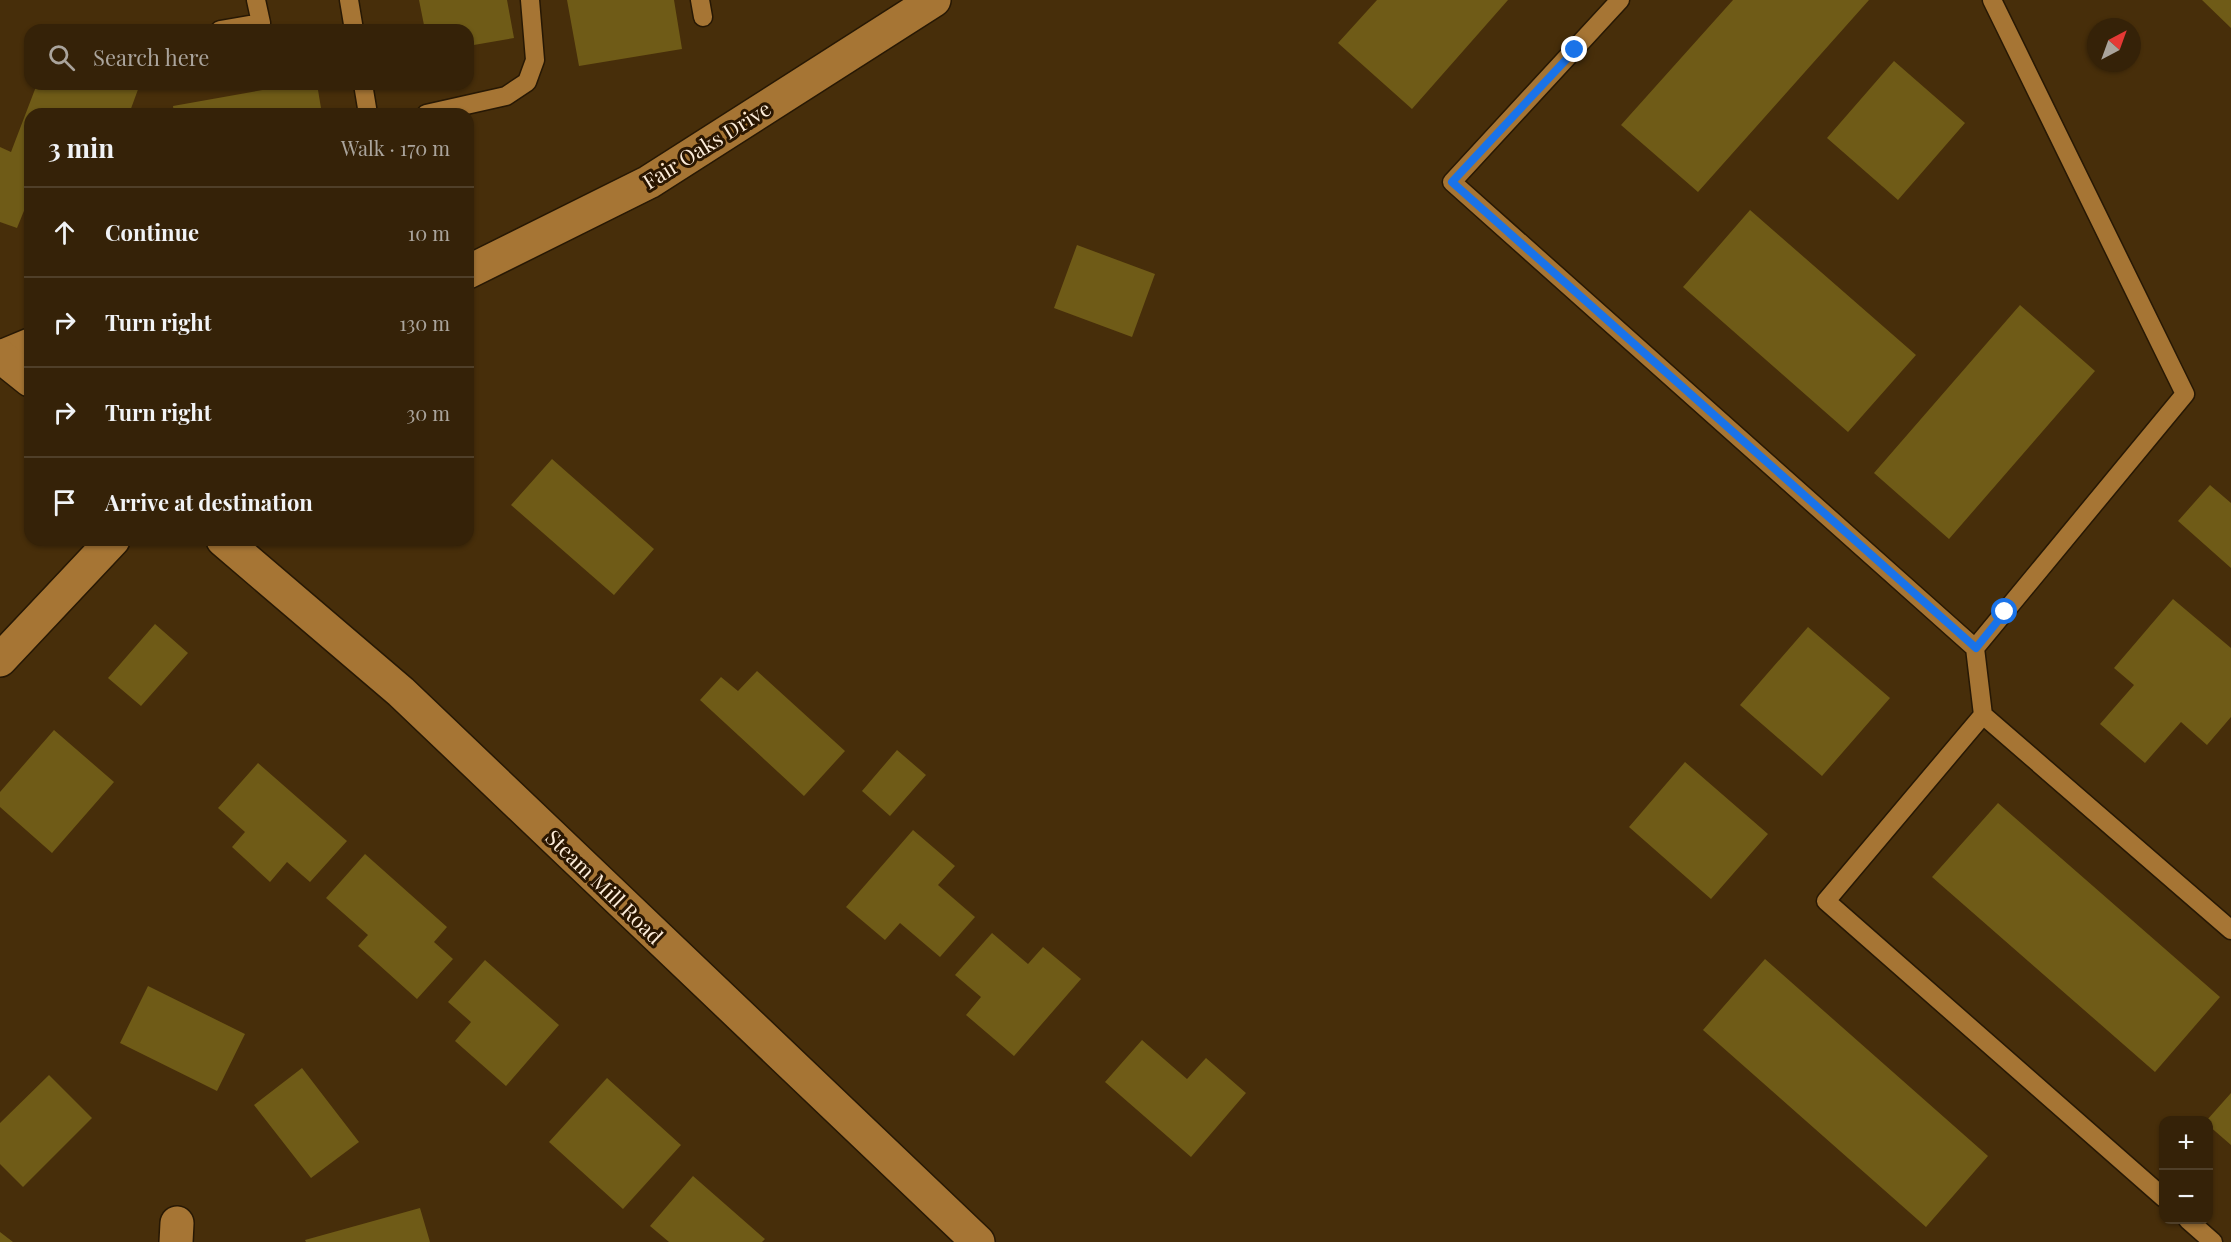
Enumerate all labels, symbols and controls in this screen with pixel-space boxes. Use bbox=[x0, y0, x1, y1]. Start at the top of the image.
north arrow bbox=[2087, 18, 2141, 72]
search box bbox=[24, 24, 474, 90]
route end bbox=[1561, 36, 1587, 62]
icon: search bbox=[45, 41, 78, 74]
text: Search here bbox=[93, 42, 209, 72]
street label: Fair Oaks Drive bbox=[637, 93, 775, 195]
text: 3 min bbox=[48, 130, 114, 165]
text: Walk · 170 m bbox=[341, 134, 450, 161]
icon: ahead bbox=[48, 216, 81, 249]
text: Continue bbox=[105, 217, 199, 247]
text: 10 m bbox=[408, 219, 450, 246]
icon: right bbox=[48, 306, 81, 339]
text: Turn right bbox=[105, 307, 211, 337]
text: 130 m bbox=[399, 309, 450, 336]
icon: right bbox=[48, 396, 81, 429]
text: Turn right bbox=[105, 397, 211, 427]
text: 30 m bbox=[406, 399, 450, 426]
icon: arrive bbox=[48, 486, 81, 519]
text: Arrive at destination bbox=[105, 487, 313, 517]
route start bbox=[1991, 598, 2017, 624]
street label: Steam Mill Road bbox=[540, 823, 670, 949]
map controls bbox=[2159, 1116, 2213, 1224]
button: + bbox=[2159, 1116, 2213, 1170]
button: − bbox=[2159, 1170, 2213, 1224]

